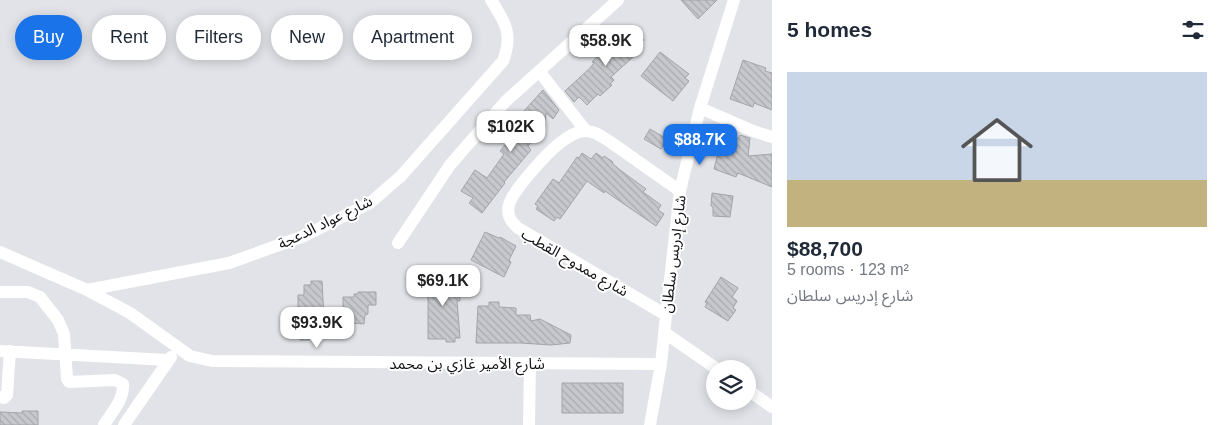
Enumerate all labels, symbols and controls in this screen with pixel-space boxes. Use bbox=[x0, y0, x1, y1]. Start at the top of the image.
chip: Buy bbox=[15, 15, 82, 60]
chip: Rent bbox=[92, 15, 166, 60]
chip: Filters bbox=[176, 15, 261, 60]
chip: New bbox=[271, 15, 343, 60]
chip: Apartment bbox=[353, 15, 472, 60]
icon: filters bbox=[1179, 16, 1207, 44]
text: 5 homes bbox=[787, 18, 872, 41]
pin: $58.9K bbox=[565, 24, 647, 67]
text: $58.9K bbox=[580, 32, 632, 49]
icon: home bbox=[952, 105, 1042, 195]
pin: $102K bbox=[476, 110, 546, 153]
text: $102K bbox=[487, 118, 535, 135]
pin: $88.7K bbox=[659, 124, 741, 166]
text: $88.7K bbox=[674, 131, 726, 148]
street label: شارع عواد الدعجة bbox=[275, 192, 377, 256]
street label: شارع إدريس سلطان bbox=[657, 194, 693, 314]
street label: شارع ممدوح القطب bbox=[517, 225, 632, 303]
text: $88,700 bbox=[787, 237, 863, 260]
text: 5 rooms · 123 m² bbox=[787, 261, 909, 278]
pin: $69.1K bbox=[402, 264, 484, 307]
text: $69.1K bbox=[417, 272, 469, 289]
text: شارع إدريس سلطان bbox=[787, 287, 913, 304]
pin: $93.9K bbox=[276, 306, 358, 349]
text: $93.9K bbox=[291, 314, 343, 331]
street label: شارع الأمير غازي بن محمد bbox=[389, 355, 545, 376]
map controls bbox=[706, 360, 756, 410]
button: layers bbox=[706, 360, 756, 410]

